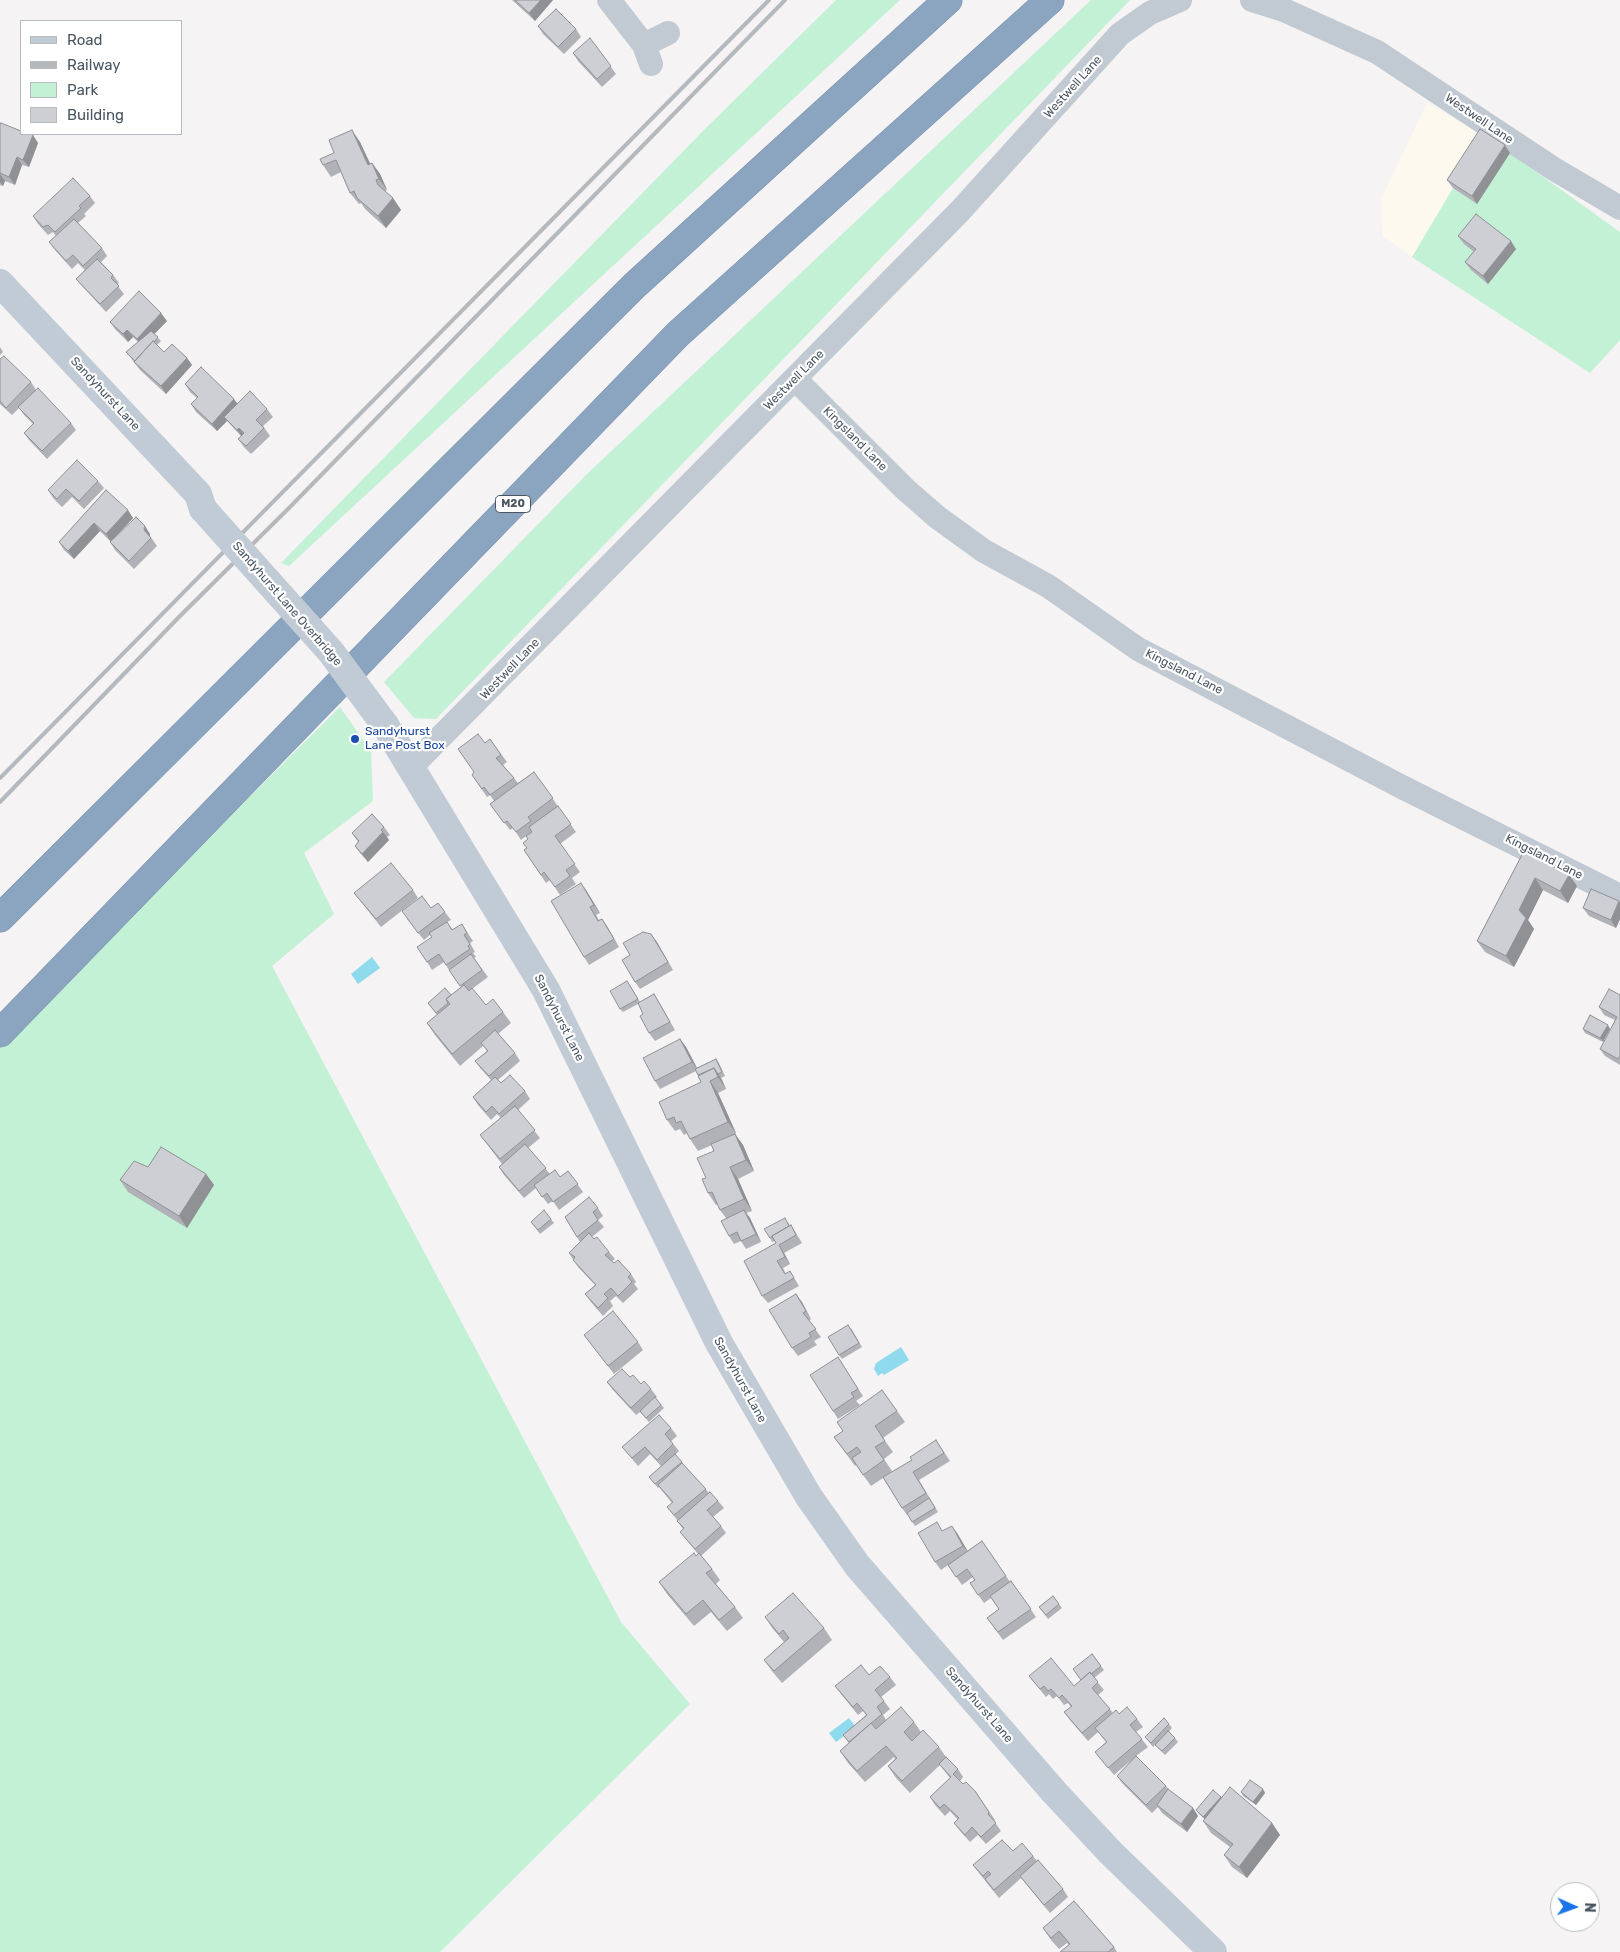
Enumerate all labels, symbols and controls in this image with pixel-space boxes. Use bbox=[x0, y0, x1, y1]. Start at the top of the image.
legend bbox=[20, 20, 182, 135]
text: Road bbox=[67, 31, 103, 49]
street label: Westwell Lane bbox=[1041, 53, 1105, 121]
text: Railway bbox=[67, 56, 121, 74]
text: Park bbox=[67, 81, 98, 99]
street label: Westwell Lane bbox=[1442, 91, 1516, 147]
text: Building bbox=[67, 106, 124, 124]
street label: Westwell Lane bbox=[761, 347, 827, 413]
street label: Sandyhurst Lane bbox=[67, 354, 143, 434]
street label: Kingsland Lane bbox=[820, 404, 890, 474]
road number: M20 bbox=[496, 496, 530, 512]
street label: Sandyhurst Lane Overbridge bbox=[229, 539, 345, 669]
street label: Westwell Lane bbox=[477, 636, 543, 702]
street label: Kingsland Lane bbox=[1143, 646, 1225, 698]
place label: Sandyhurst Lane Post Box bbox=[365, 725, 445, 753]
marker: Sandyhurst Lane Post Box bbox=[349, 733, 361, 745]
street label: Kingsland Lane bbox=[1503, 831, 1585, 883]
street label: Sandyhurst Lane bbox=[531, 972, 587, 1064]
street label: Sandyhurst Lane bbox=[711, 1335, 769, 1425]
street label: Sandyhurst Lane bbox=[942, 1664, 1016, 1746]
north arrow bbox=[1550, 1882, 1600, 1932]
text: N bbox=[1581, 1902, 1598, 1913]

